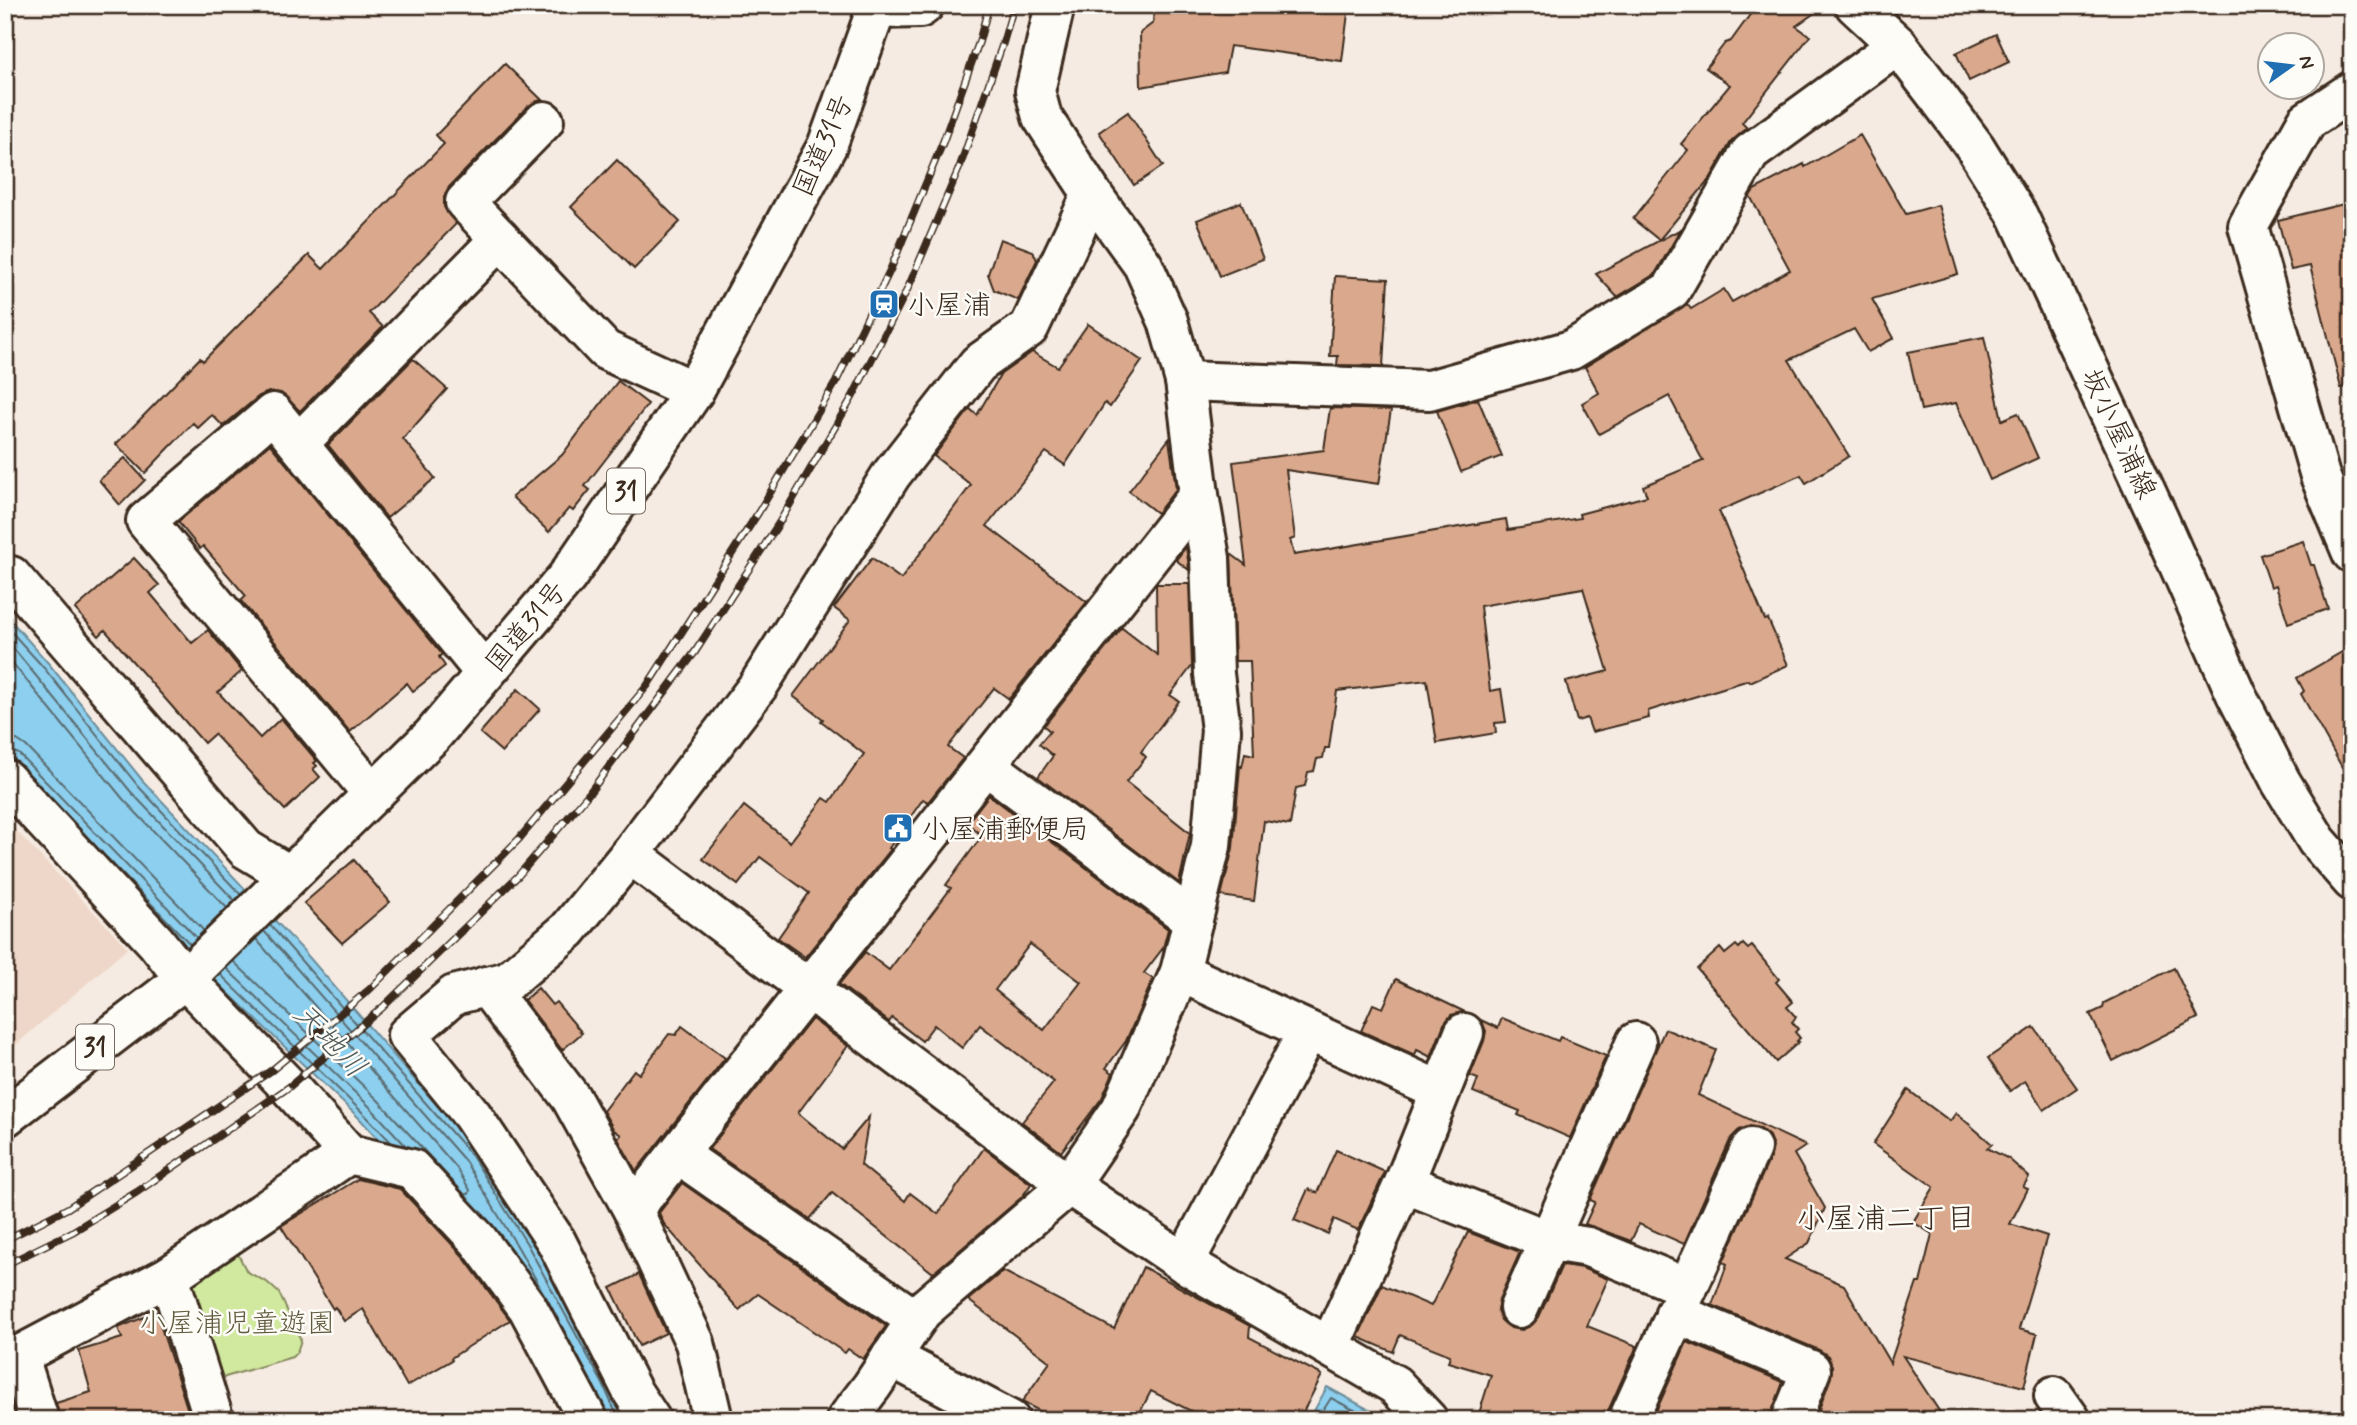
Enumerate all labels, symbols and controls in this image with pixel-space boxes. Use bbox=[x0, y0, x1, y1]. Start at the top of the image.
north arrow bbox=[2256, 32, 2326, 102]
text: N bbox=[2292, 53, 2320, 71]
street label: 国道31号 bbox=[785, 89, 863, 203]
station icon: 小屋浦 bbox=[867, 287, 901, 321]
place label: 小屋浦 bbox=[907, 288, 991, 325]
street label: 坂小屋浦線 bbox=[2071, 363, 2164, 505]
road number: 31 bbox=[607, 468, 645, 513]
street label: 国道31号 bbox=[478, 574, 576, 681]
public building icon: 小屋浦郵便局 bbox=[881, 811, 915, 845]
place label: 小屋浦郵便局 bbox=[921, 812, 1089, 849]
water label: 天地川 bbox=[284, 995, 374, 1087]
road number: 31 bbox=[76, 1024, 114, 1070]
district label: 小屋浦二丁目 bbox=[1796, 1200, 1976, 1239]
park label: 小屋浦児童遊園 bbox=[139, 1306, 335, 1343]

